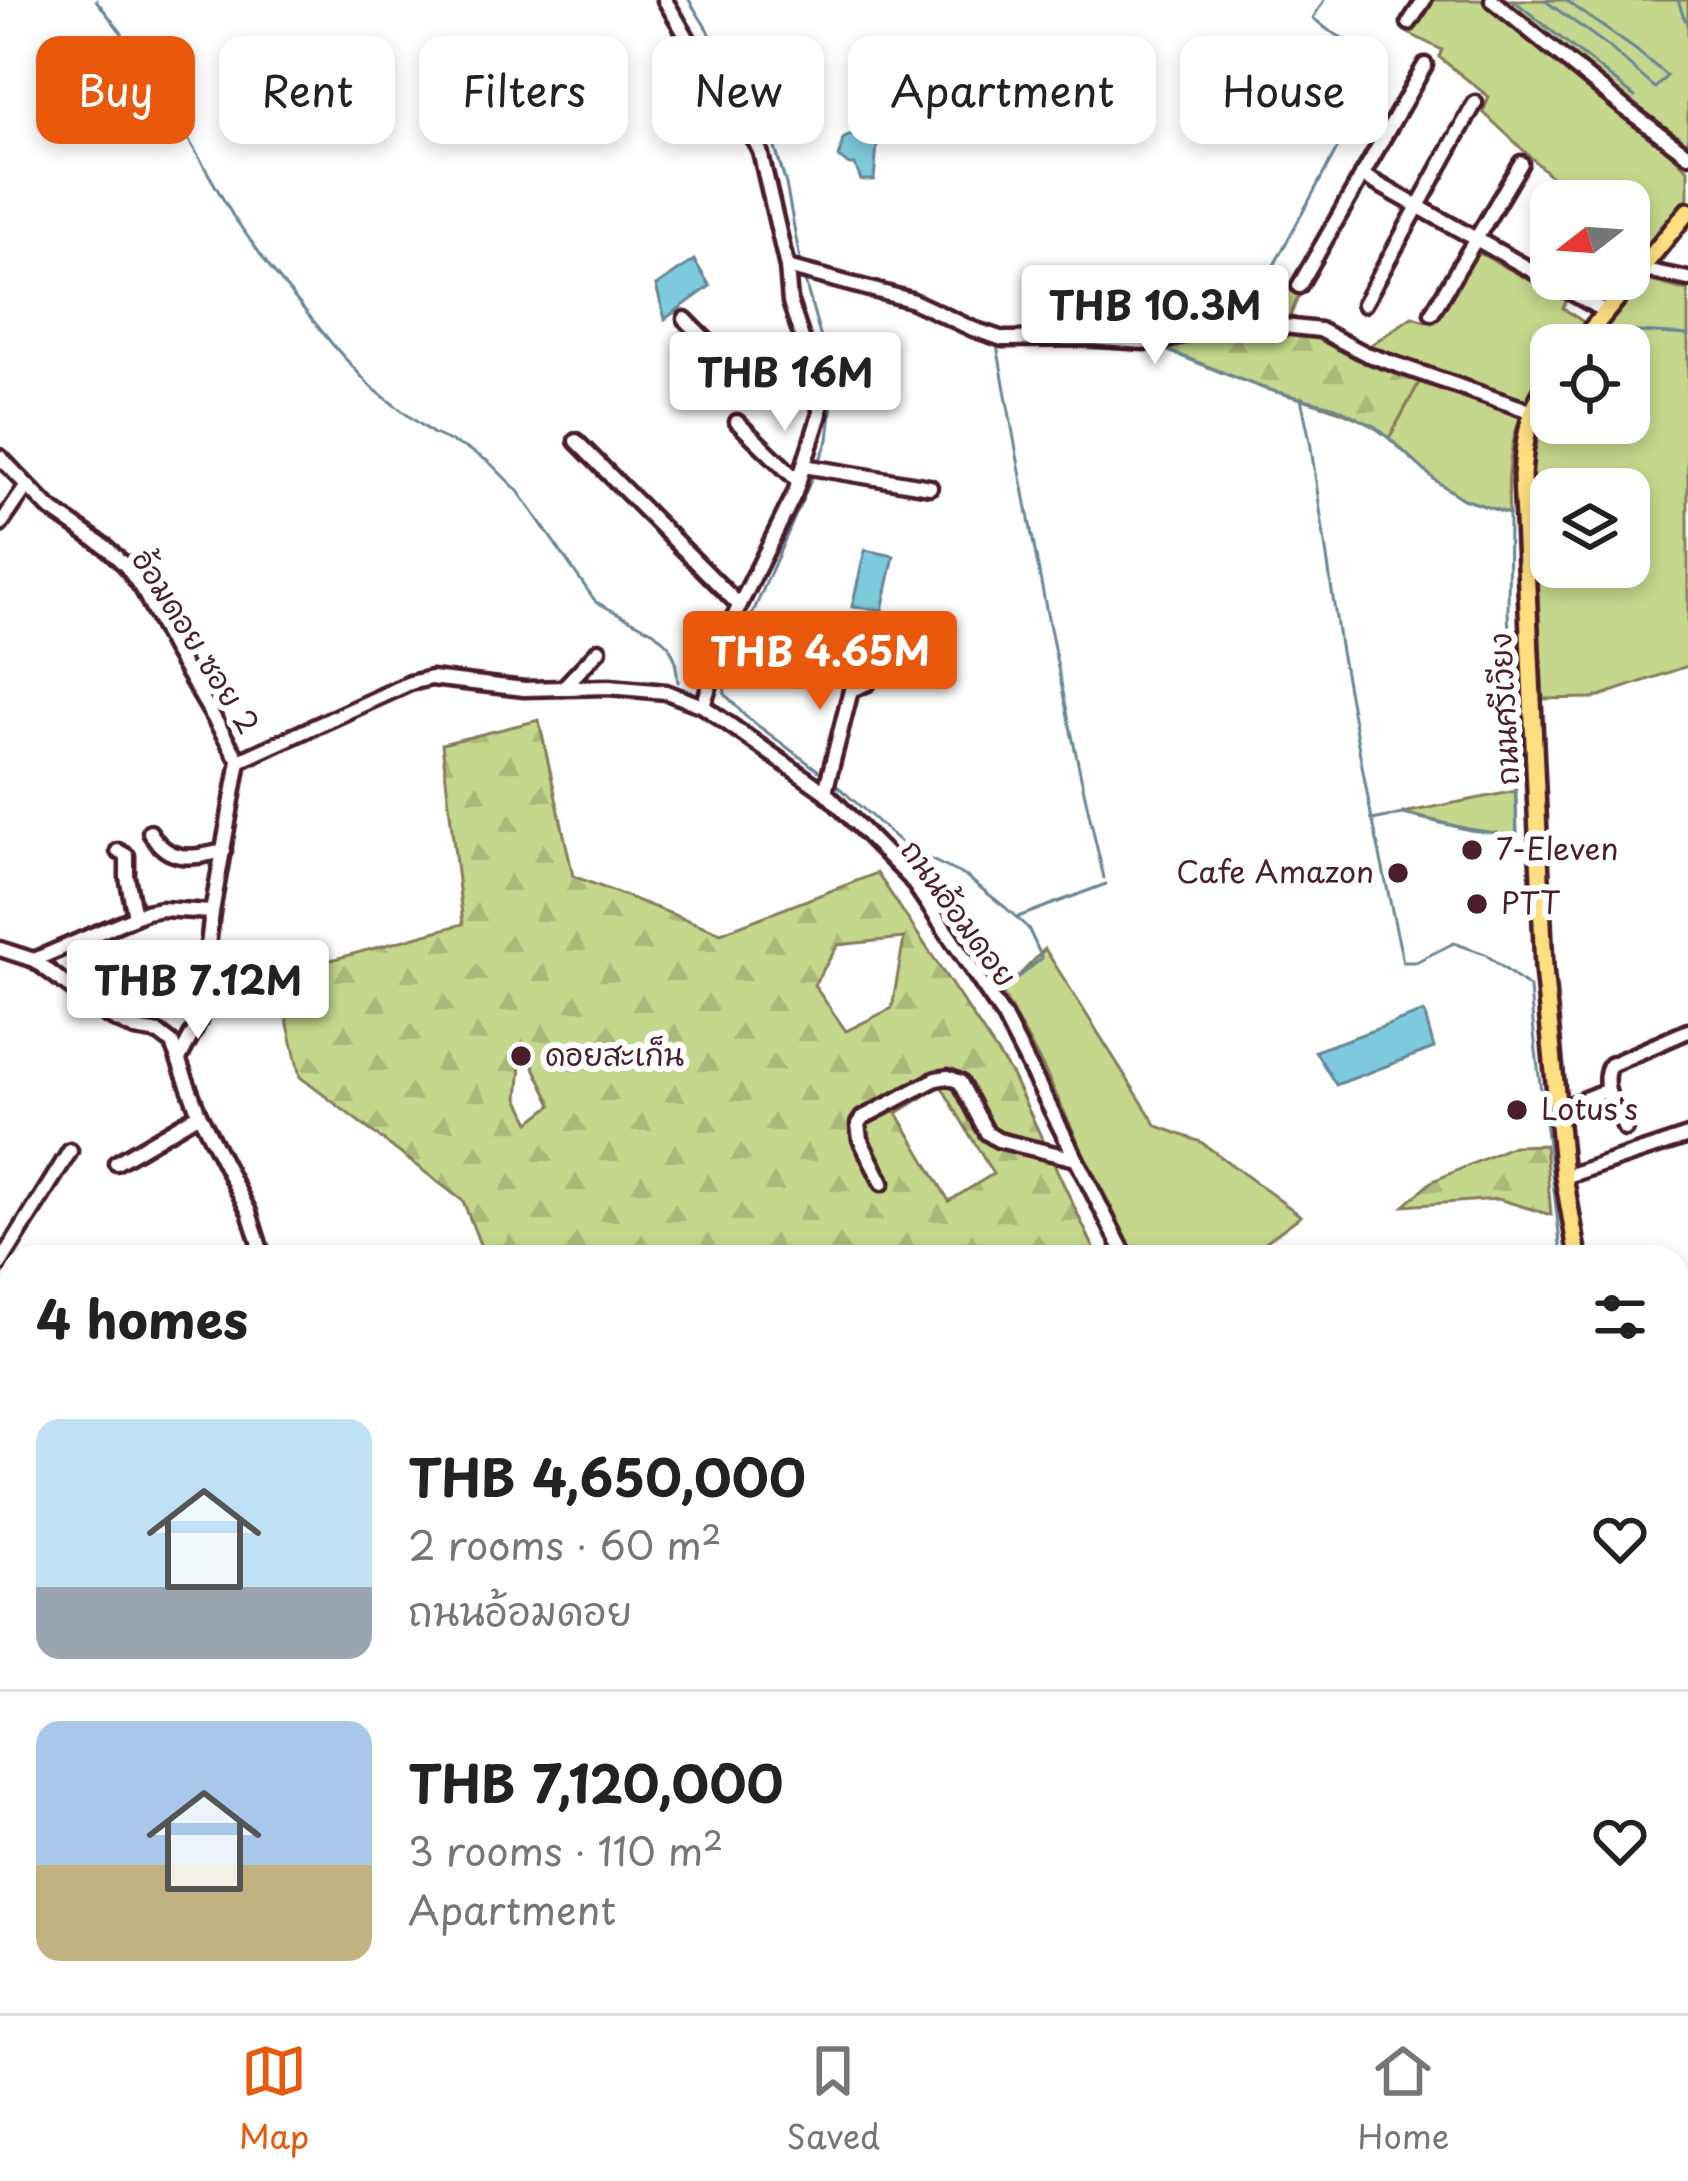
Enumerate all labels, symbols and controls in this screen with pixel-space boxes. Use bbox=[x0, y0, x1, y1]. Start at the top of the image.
chip: Buy bbox=[36, 36, 195, 144]
chip: Rent bbox=[219, 36, 395, 144]
chip: Filters bbox=[419, 36, 628, 144]
chip: New bbox=[652, 36, 824, 144]
chip: Apartment bbox=[848, 36, 1156, 144]
chip: House bbox=[1180, 36, 1388, 144]
north arrow bbox=[1530, 180, 1650, 300]
map controls bbox=[1530, 180, 1650, 588]
pin: THB 10.3M bbox=[1018, 265, 1292, 367]
text: THB 10.3M bbox=[1049, 274, 1261, 333]
button: locate bbox=[1530, 324, 1650, 444]
pin: THB 16M bbox=[674, 332, 896, 434]
text: THB 16M bbox=[697, 341, 873, 400]
button: layers bbox=[1530, 468, 1650, 588]
street label: อ้อมดอย ซอย 2 bbox=[122, 540, 272, 742]
pin: THB 4.65M bbox=[683, 611, 957, 713]
text: THB 4.65M bbox=[710, 620, 930, 679]
street label: ถนนศรีเวียง bbox=[1476, 632, 1529, 787]
place label: 7-Eleven bbox=[1496, 825, 1619, 870]
street label: ถนนอ้อมดอย bbox=[891, 830, 1029, 996]
marker: 7-Eleven bbox=[1459, 837, 1485, 863]
place label: Cafe Amazon bbox=[1176, 848, 1374, 893]
marker: Cafe Amazon bbox=[1385, 860, 1411, 886]
place label: PTT bbox=[1501, 879, 1561, 924]
marker: PTT bbox=[1464, 891, 1490, 917]
pin: THB 7.12M bbox=[61, 940, 335, 1042]
text: THB 7.12M bbox=[94, 949, 302, 1008]
place label: ดอยสะเก็น bbox=[545, 1031, 684, 1076]
marker: ดอยสะเก็น bbox=[508, 1043, 534, 1069]
place label: Lotus's bbox=[1541, 1085, 1638, 1130]
marker: Lotus's bbox=[1504, 1097, 1530, 1123]
text: 4 homes bbox=[36, 1279, 248, 1356]
icon: filters bbox=[1587, 1284, 1653, 1350]
text: THB 4,650,000 bbox=[408, 1437, 806, 1514]
icon: home bbox=[132, 1467, 276, 1611]
icon: heart bbox=[1587, 1506, 1653, 1572]
text: 2 rooms · 60 m² bbox=[408, 1514, 722, 1573]
text: ถนนอ้อมดอย bbox=[408, 1580, 632, 1639]
text: THB 7,120,000 bbox=[408, 1743, 784, 1820]
icon: home bbox=[132, 1769, 276, 1913]
icon: heart bbox=[1587, 1808, 1653, 1874]
text: 3 rooms · 110 m² bbox=[408, 1820, 723, 1879]
text: Apartment bbox=[408, 1879, 616, 1938]
tab: Map bbox=[239, 2038, 309, 2160]
tab: Saved bbox=[787, 2038, 880, 2160]
tab: Home bbox=[1358, 2038, 1449, 2160]

